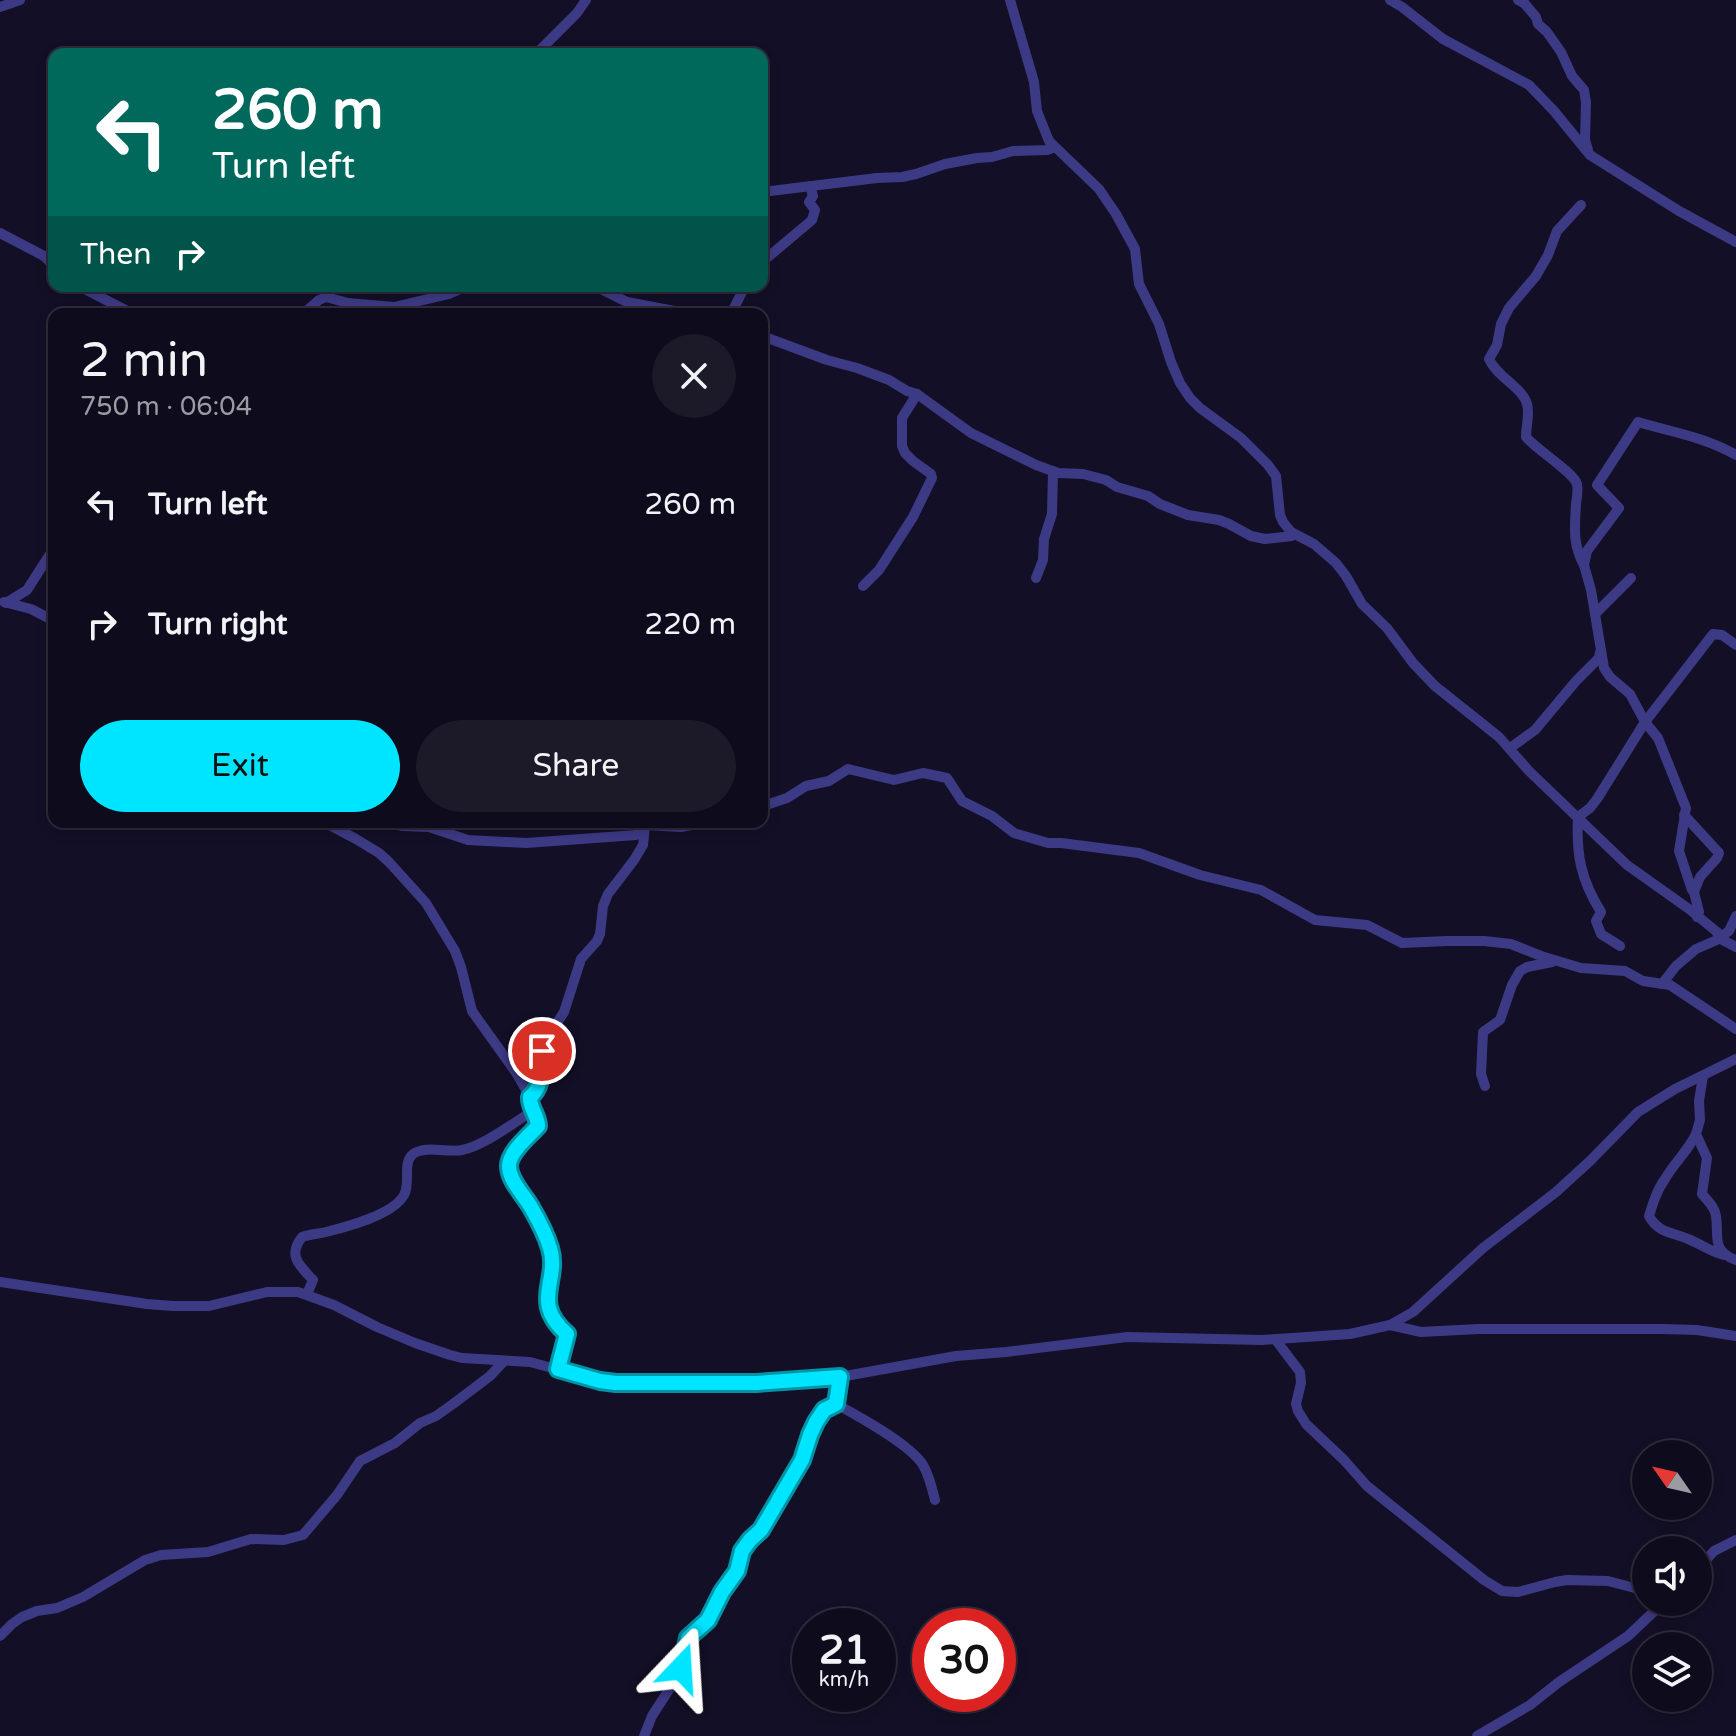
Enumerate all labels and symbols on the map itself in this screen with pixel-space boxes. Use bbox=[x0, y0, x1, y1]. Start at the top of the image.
pin bbox=[508, 1017, 576, 1085]
north arrow bbox=[1632, 1440, 1712, 1520]
speed limit sign: 30 bbox=[912, 1608, 1016, 1712]
position arrow bbox=[639, 1626, 723, 1710]

